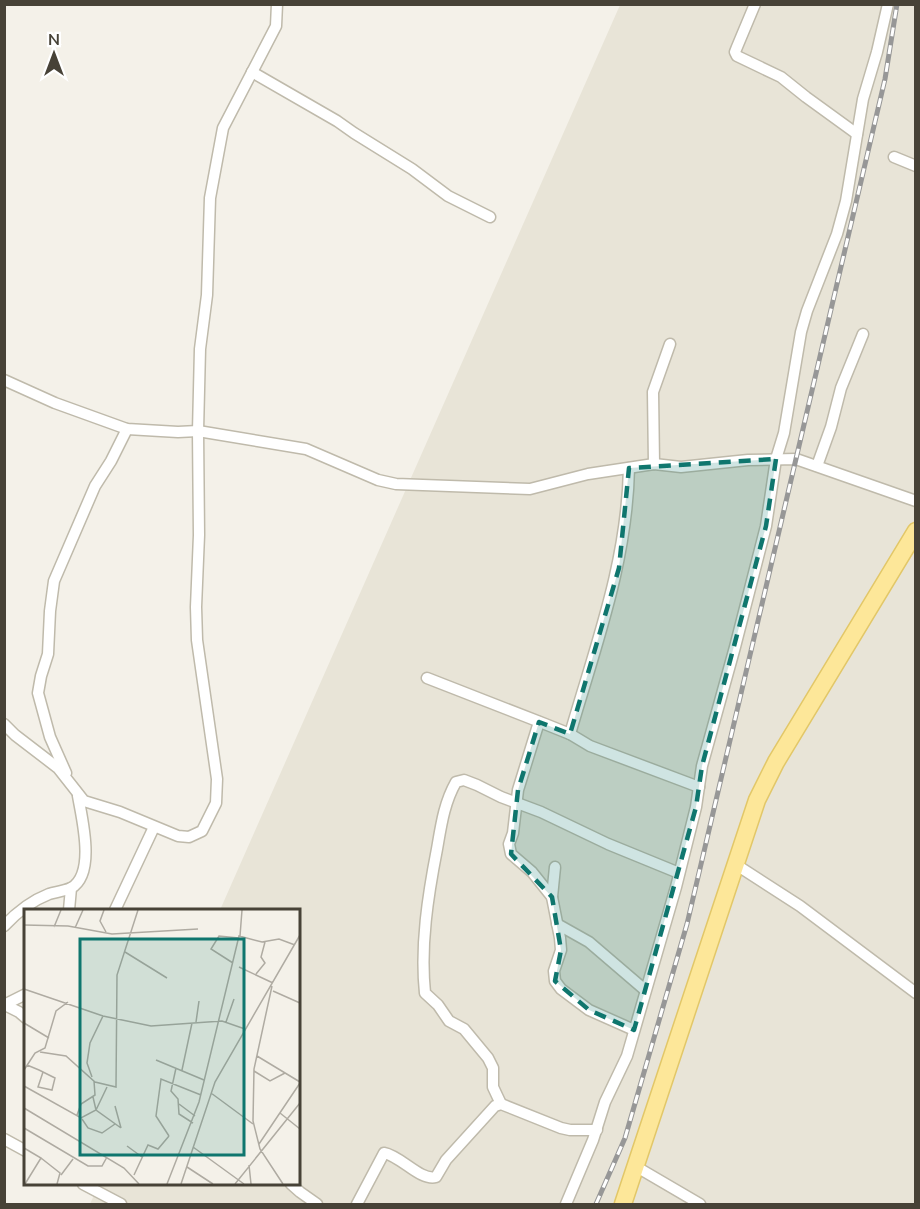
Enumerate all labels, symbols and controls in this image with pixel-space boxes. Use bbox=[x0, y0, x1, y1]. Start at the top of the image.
north arrow bbox=[24, 24, 84, 84]
text: N bbox=[48, 29, 60, 51]
inset map bbox=[24, 909, 300, 1185]

